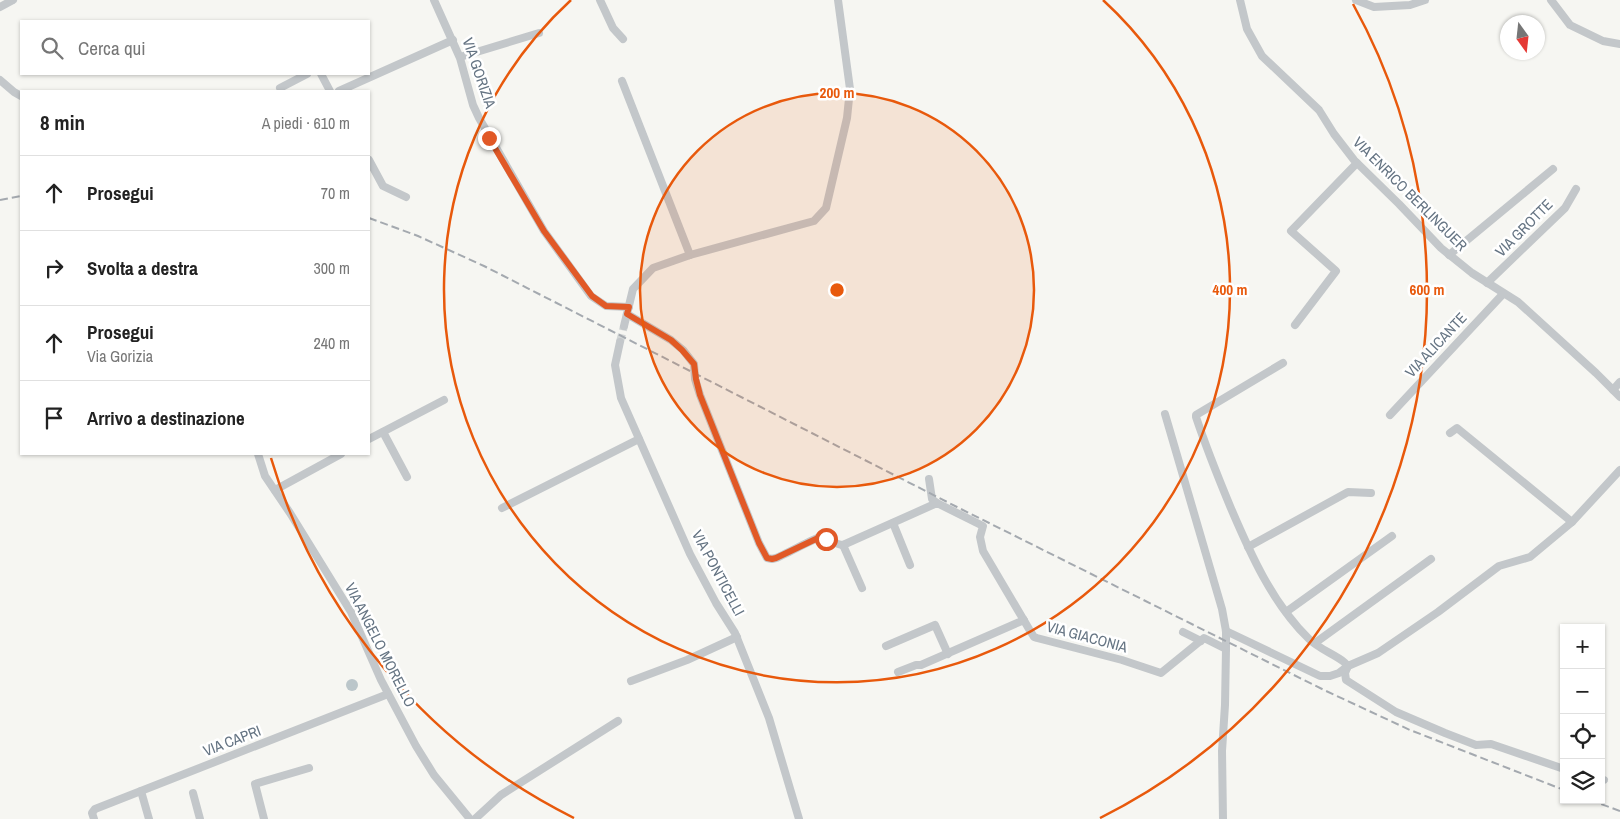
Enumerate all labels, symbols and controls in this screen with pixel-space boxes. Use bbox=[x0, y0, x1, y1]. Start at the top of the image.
north arrow bbox=[1500, 15, 1545, 60]
search box bbox=[20, 20, 370, 75]
icon: search bbox=[38, 34, 66, 62]
text: Cerca qui bbox=[78, 35, 146, 61]
street label: VIA GORIZIA bbox=[458, 35, 502, 112]
text: 200 m bbox=[820, 82, 854, 103]
text: 8 min bbox=[40, 108, 85, 137]
text: A piedi · 610 m bbox=[262, 112, 350, 134]
route end bbox=[478, 127, 501, 150]
street label: VIA ENRICO BERLINGUER bbox=[1349, 132, 1472, 256]
icon: ahead bbox=[40, 179, 68, 207]
text: Prosegui bbox=[87, 180, 154, 206]
text: 70 m bbox=[321, 182, 350, 204]
street label: VIA GROTTE bbox=[1490, 194, 1557, 261]
icon: right bbox=[40, 254, 68, 282]
text: Svolta a destra bbox=[87, 255, 198, 281]
text: 300 m bbox=[314, 257, 350, 279]
text: 400 m bbox=[1213, 279, 1247, 300]
text: 600 m bbox=[1410, 279, 1444, 300]
centre of rings bbox=[828, 281, 846, 299]
street label: VIA ALICANTE bbox=[1400, 307, 1471, 382]
text: Prosegui bbox=[87, 319, 154, 345]
icon: ahead bbox=[40, 329, 68, 357]
text: 240 m bbox=[314, 332, 350, 354]
text: Via Gorizia bbox=[87, 345, 153, 367]
icon: arrive bbox=[40, 404, 68, 432]
text: Arrivo a destinazione bbox=[87, 405, 245, 431]
street label: VIA PONTICELLI bbox=[687, 526, 750, 619]
route start bbox=[815, 528, 838, 551]
street label: VIA ANGELO MORELLO bbox=[340, 579, 421, 710]
street label: VIA GIACONIA bbox=[1044, 616, 1131, 658]
map controls bbox=[1560, 624, 1605, 804]
button: + bbox=[1560, 624, 1605, 669]
button: − bbox=[1560, 669, 1605, 714]
button: locate bbox=[1560, 714, 1605, 759]
street label: VIA CAPRI bbox=[200, 720, 264, 761]
button: layers bbox=[1560, 759, 1605, 804]

